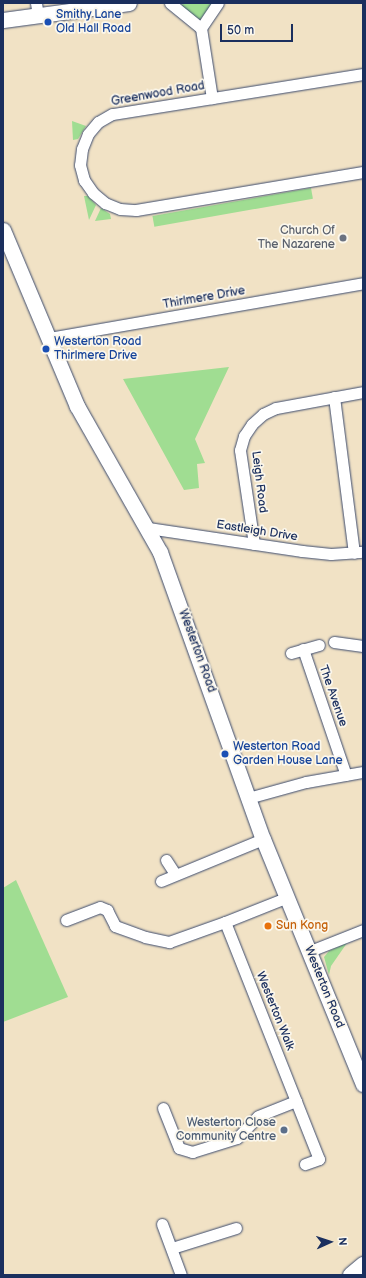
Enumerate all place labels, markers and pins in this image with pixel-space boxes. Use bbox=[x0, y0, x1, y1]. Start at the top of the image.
place label: Smithy Lane Old Hall Road bbox=[56, 8, 131, 36]
marker: Smithy Lane Old Hall Road bbox=[43, 17, 53, 27]
place label: Church Of The Nazarene bbox=[258, 224, 335, 252]
marker: Church Of The Nazarene bbox=[338, 233, 348, 243]
place label: Westerton Road Thirlmere Drive bbox=[54, 335, 141, 363]
marker: Westerton Road Thirlmere Drive bbox=[41, 344, 51, 354]
place label: Westerton Road Garden House Lane bbox=[233, 740, 343, 768]
marker: Westerton Road Garden House Lane bbox=[220, 749, 230, 759]
place label: Sun Kong bbox=[276, 919, 328, 933]
marker: Sun Kong bbox=[263, 921, 273, 931]
place label: Westerton Close Community Centre bbox=[175, 1116, 276, 1144]
marker: Westerton Close Community Centre bbox=[279, 1125, 289, 1135]

